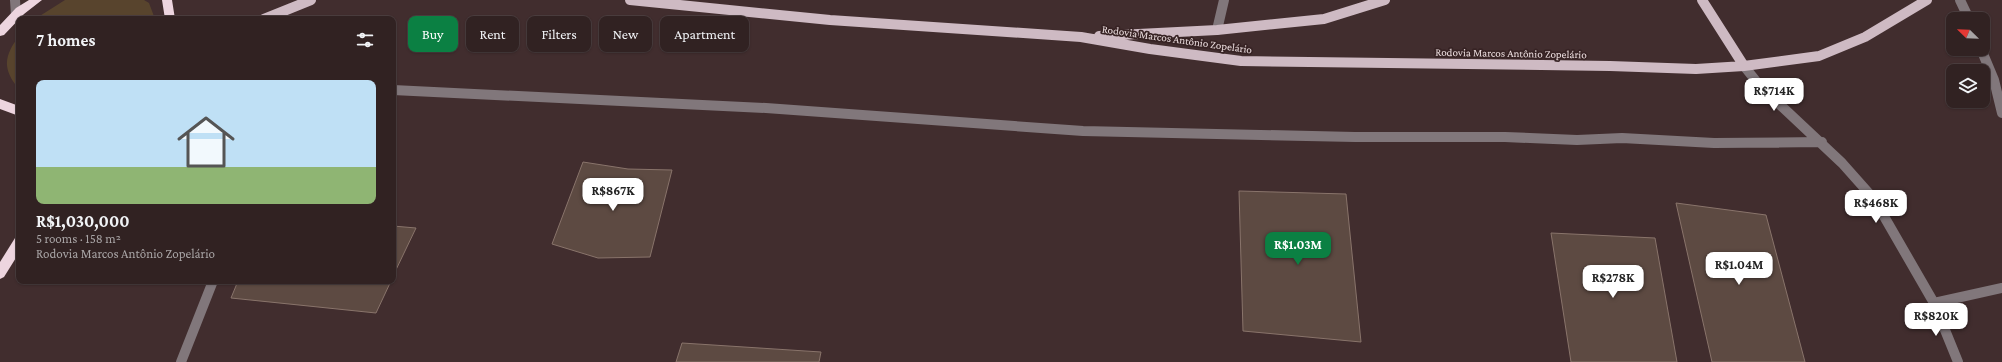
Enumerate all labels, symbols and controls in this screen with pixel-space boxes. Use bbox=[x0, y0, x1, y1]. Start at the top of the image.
north arrow bbox=[1946, 12, 1990, 56]
map controls bbox=[1946, 12, 1990, 108]
chip: Buy bbox=[408, 16, 458, 52]
chip: Rent bbox=[466, 16, 519, 52]
chip: Filters bbox=[527, 16, 591, 52]
chip: New bbox=[599, 16, 652, 52]
chip: Apartment bbox=[660, 16, 749, 52]
street label: Rodovia Marcos Antônio Zopelário bbox=[1101, 23, 1253, 57]
icon: filters bbox=[354, 29, 376, 51]
text: 7 homes bbox=[36, 31, 95, 50]
street label: Rodovia Marcos Antônio Zopelário bbox=[1435, 46, 1587, 61]
button: layers bbox=[1946, 64, 1990, 108]
pin: R$714K bbox=[1741, 78, 1807, 112]
text: R$714K bbox=[1754, 83, 1794, 98]
icon: home bbox=[170, 106, 242, 178]
pin: R$867K bbox=[580, 178, 646, 212]
text: R$867K bbox=[591, 183, 635, 198]
pin: R$468K bbox=[1843, 190, 1909, 224]
text: R$468K bbox=[1854, 195, 1898, 210]
text: R$1,030,000 bbox=[36, 212, 130, 231]
text: 5 rooms · 158 m² bbox=[36, 231, 121, 246]
pin: R$1.03M bbox=[1261, 232, 1335, 266]
text: R$1.03M bbox=[1274, 237, 1322, 252]
text: Rodovia Marcos Antônio Zopelário bbox=[36, 246, 215, 261]
pin: R$1.04M bbox=[1702, 252, 1776, 286]
text: R$1.04M bbox=[1715, 257, 1763, 272]
pin: R$278K bbox=[1580, 265, 1646, 299]
text: R$278K bbox=[1592, 270, 1634, 285]
pin: R$820K bbox=[1903, 303, 1969, 337]
text: R$820K bbox=[1914, 308, 1958, 323]

